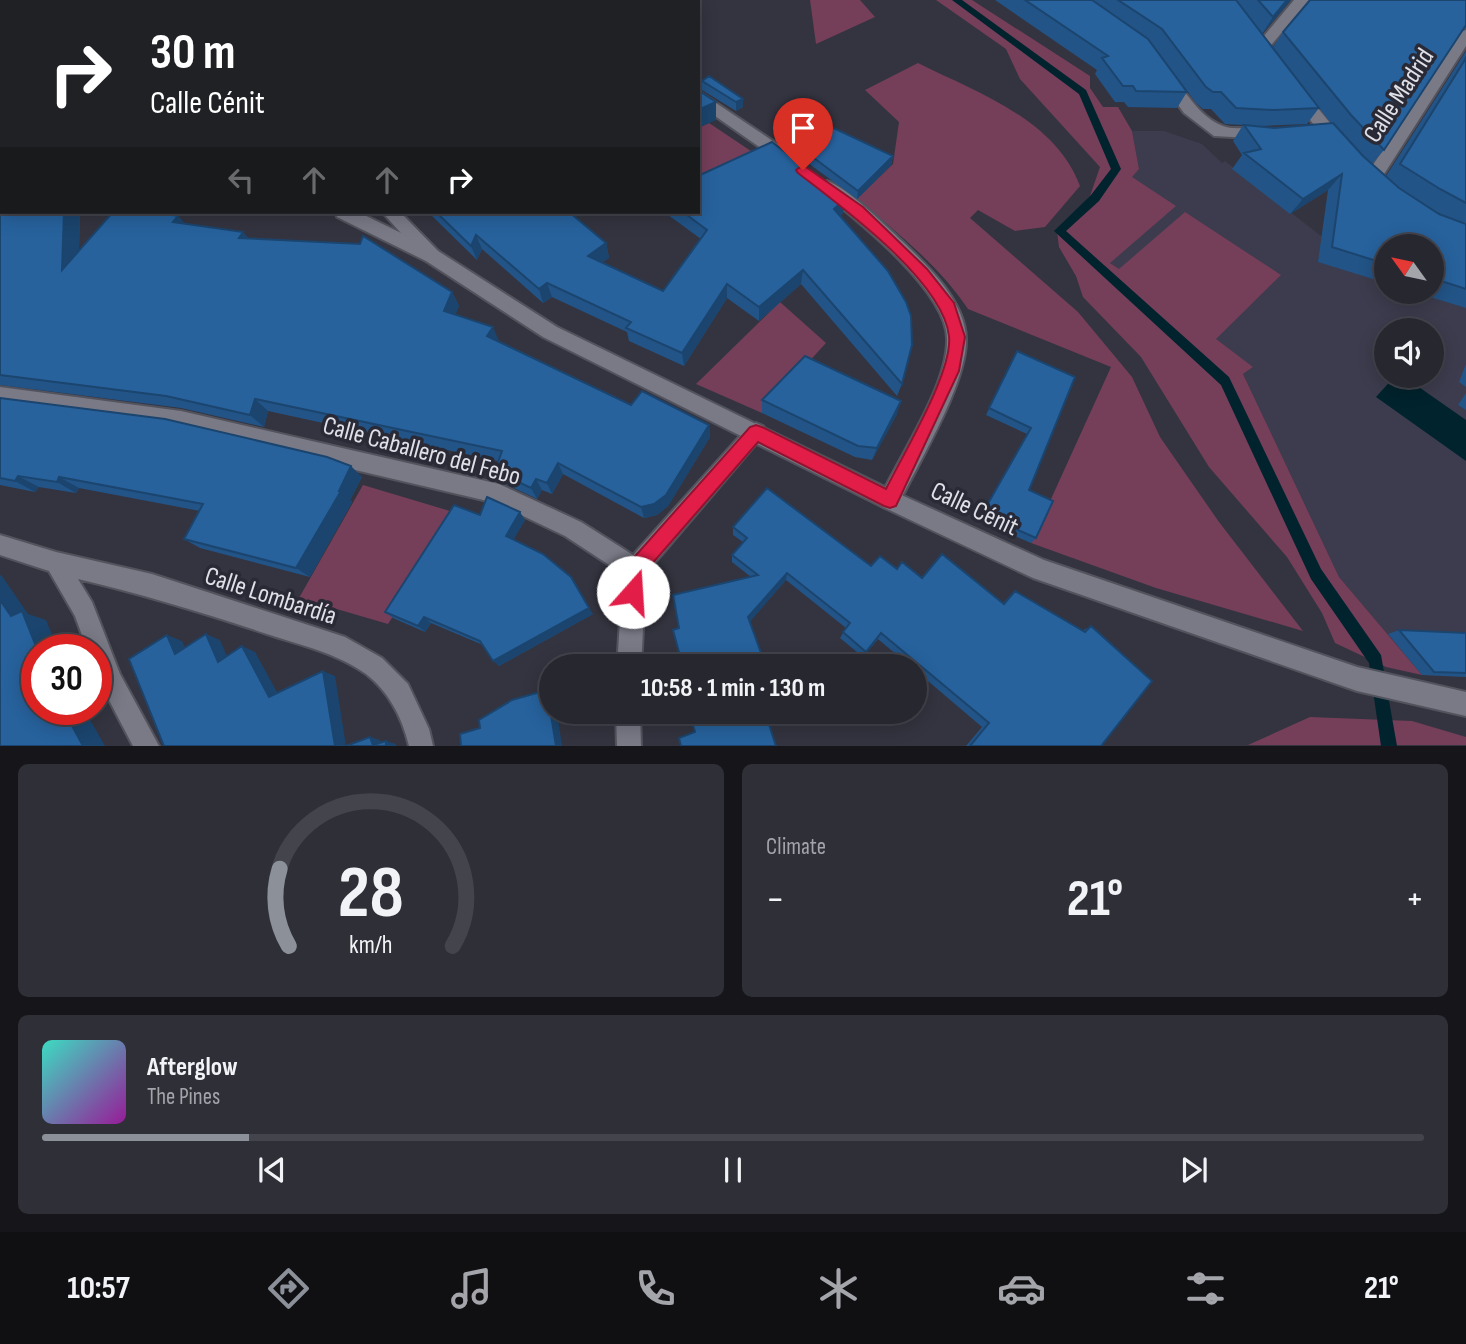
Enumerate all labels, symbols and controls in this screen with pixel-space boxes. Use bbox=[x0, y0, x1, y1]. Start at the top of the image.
text: 30 m bbox=[150, 24, 235, 83]
icon: right bbox=[35, 28, 126, 119]
street label: Calle Madrid bbox=[1357, 43, 1441, 149]
text: Calle Cénit bbox=[150, 84, 265, 123]
pin bbox=[773, 98, 833, 170]
icon: arrive bbox=[784, 109, 822, 147]
icon: left bbox=[222, 161, 260, 199]
icon: ahead bbox=[295, 161, 333, 199]
icon: ahead bbox=[368, 161, 406, 199]
icon: right bbox=[441, 161, 479, 199]
north arrow bbox=[1374, 234, 1444, 304]
map controls bbox=[1374, 234, 1444, 388]
button: sound bbox=[1374, 318, 1444, 388]
street label: Calle Caballero del Febo bbox=[319, 410, 524, 493]
street label: Calle Cénit bbox=[926, 476, 1023, 543]
position arrow bbox=[596, 555, 670, 629]
street label: Calle Lombardía bbox=[201, 561, 340, 632]
speed limit sign: 30 bbox=[21, 634, 112, 725]
text: 10:58 · 1 min · 130 m bbox=[641, 673, 825, 704]
text: Climate bbox=[766, 833, 826, 861]
text: 28 bbox=[338, 851, 404, 939]
text: 21° bbox=[1067, 868, 1123, 931]
text: − bbox=[766, 877, 785, 922]
text: + bbox=[1405, 877, 1424, 922]
text: km/h bbox=[349, 930, 393, 961]
text: Afterglow bbox=[147, 1052, 238, 1083]
text: The Pines bbox=[147, 1083, 220, 1111]
icon: previous bbox=[253, 1151, 291, 1189]
icon: pause bbox=[714, 1151, 752, 1189]
icon: next bbox=[1175, 1151, 1213, 1189]
icon: directions bbox=[264, 1264, 313, 1313]
icon: music bbox=[447, 1264, 496, 1313]
icon: phone bbox=[631, 1264, 680, 1313]
icon: climate bbox=[814, 1264, 863, 1313]
icon: car bbox=[997, 1264, 1046, 1313]
icon: filters bbox=[1181, 1264, 1230, 1313]
text: 10:57 bbox=[67, 1269, 130, 1308]
text: 21° bbox=[1364, 1269, 1399, 1308]

